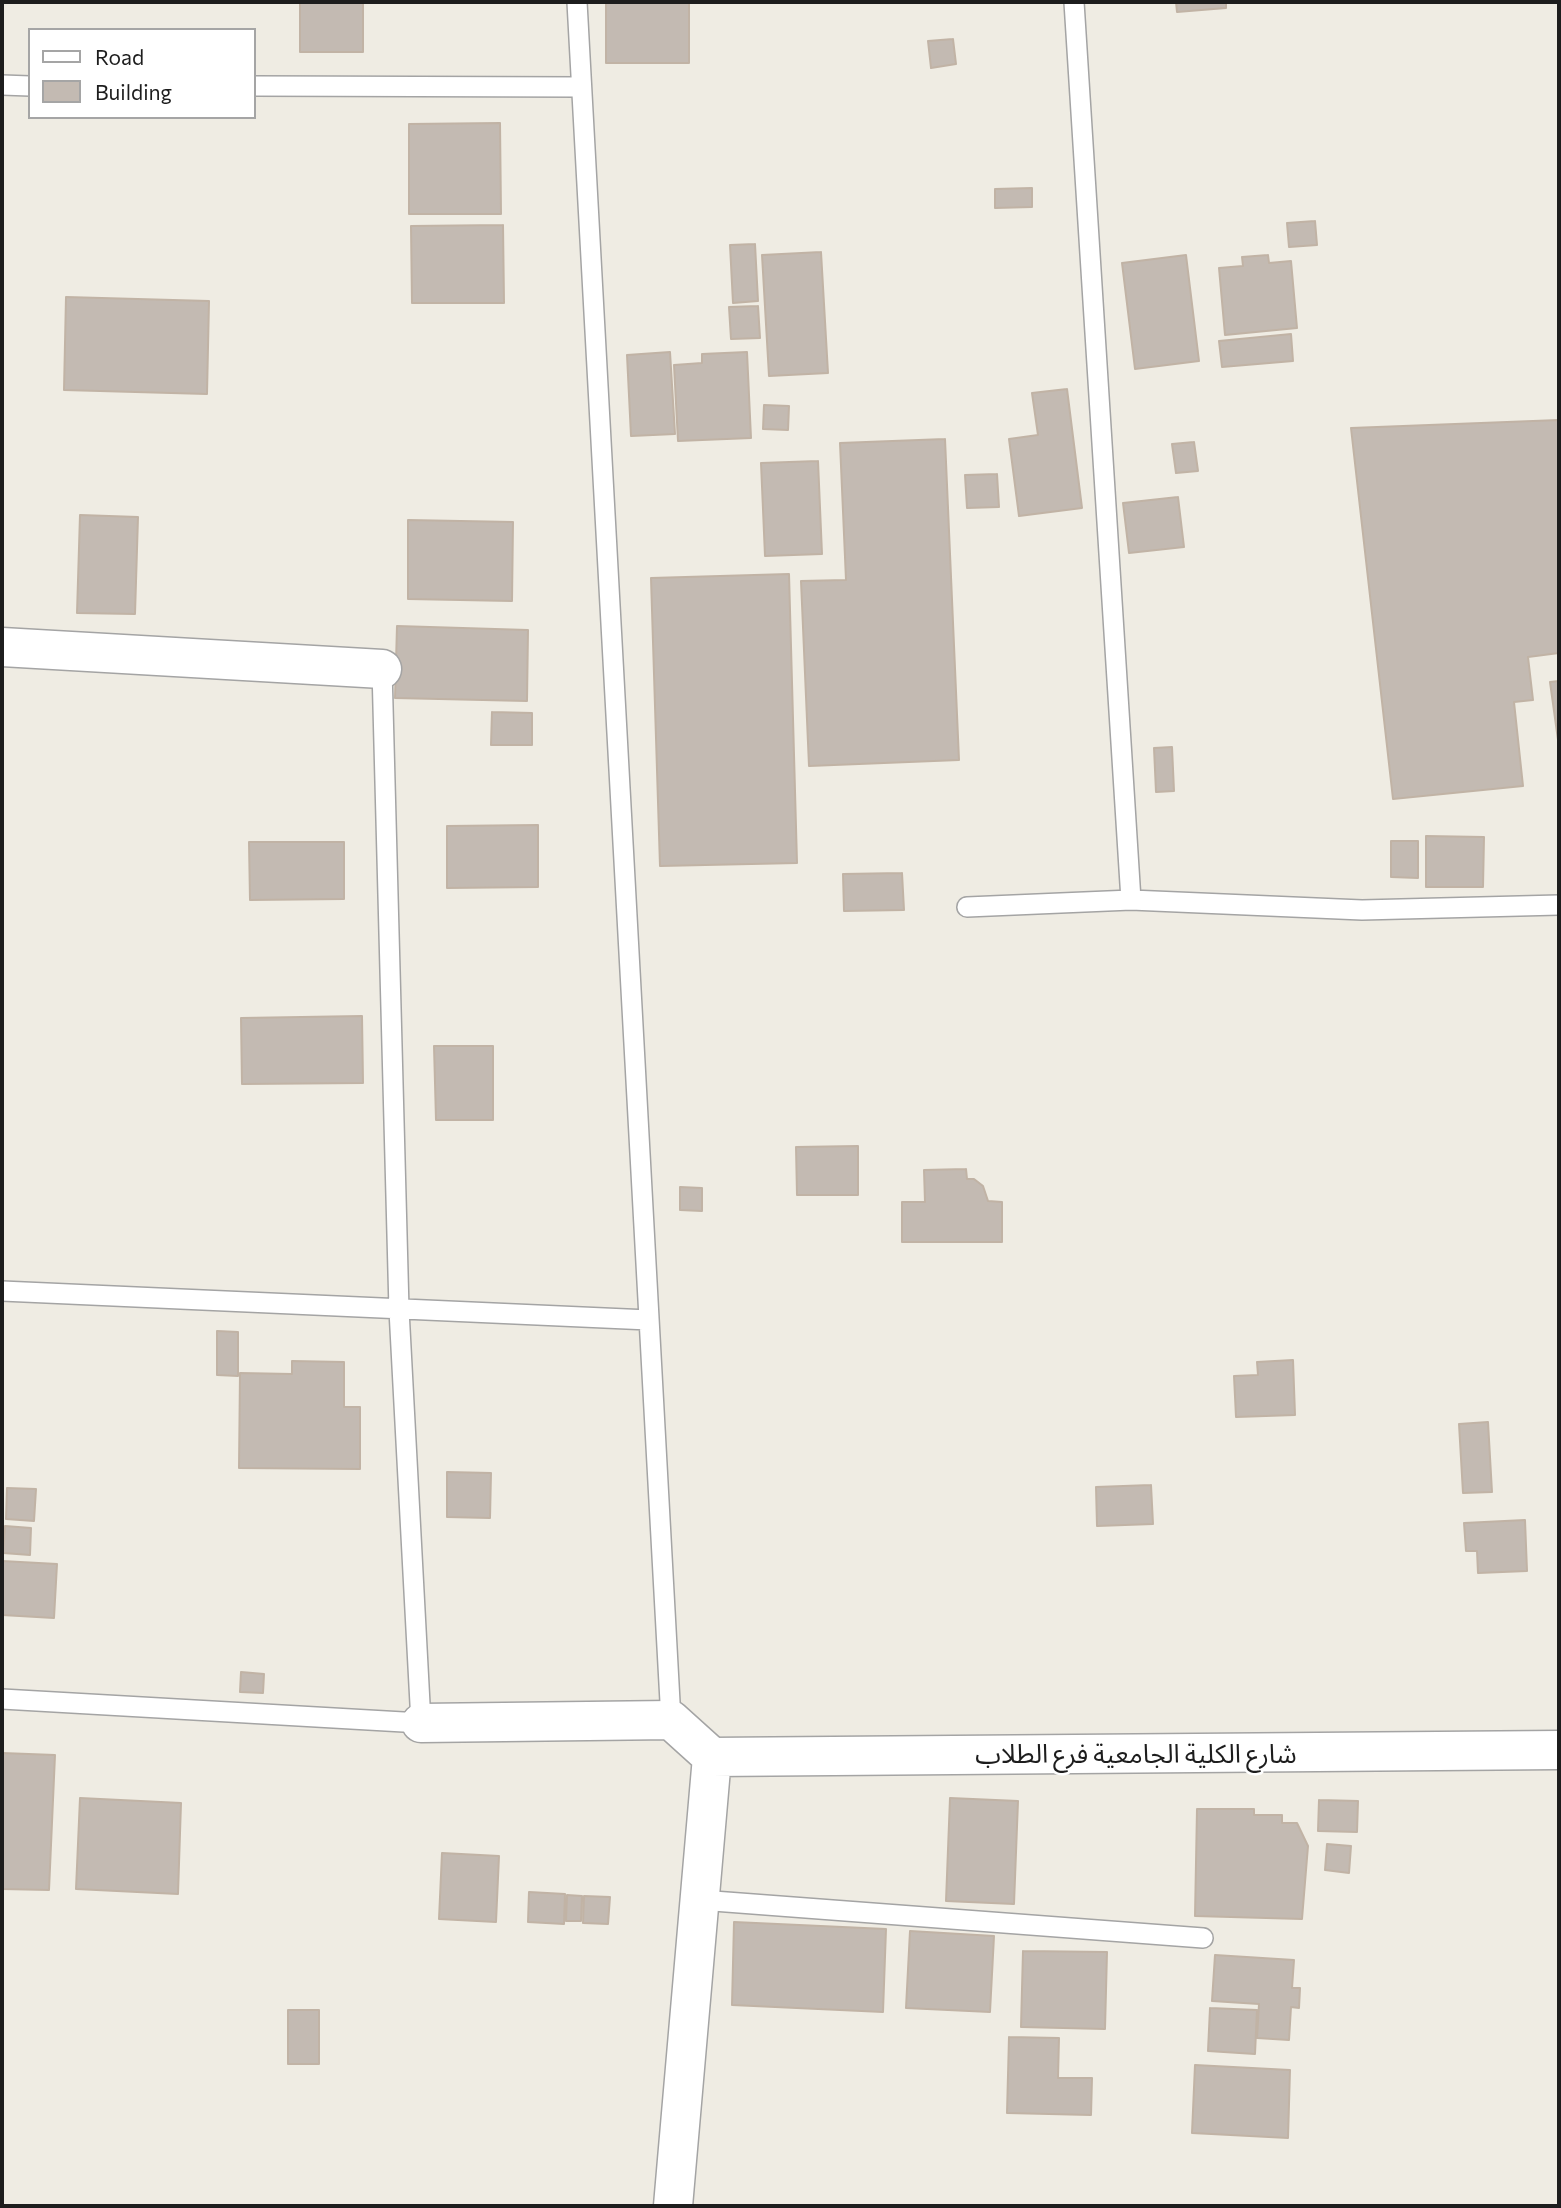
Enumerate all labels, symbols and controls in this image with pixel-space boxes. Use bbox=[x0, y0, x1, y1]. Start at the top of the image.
legend bbox=[28, 28, 256, 119]
text: Road bbox=[95, 44, 144, 69]
text: Building bbox=[95, 79, 172, 104]
street label: شارع الكلية الجامعية فرع الطلاب bbox=[975, 1738, 1297, 1770]

